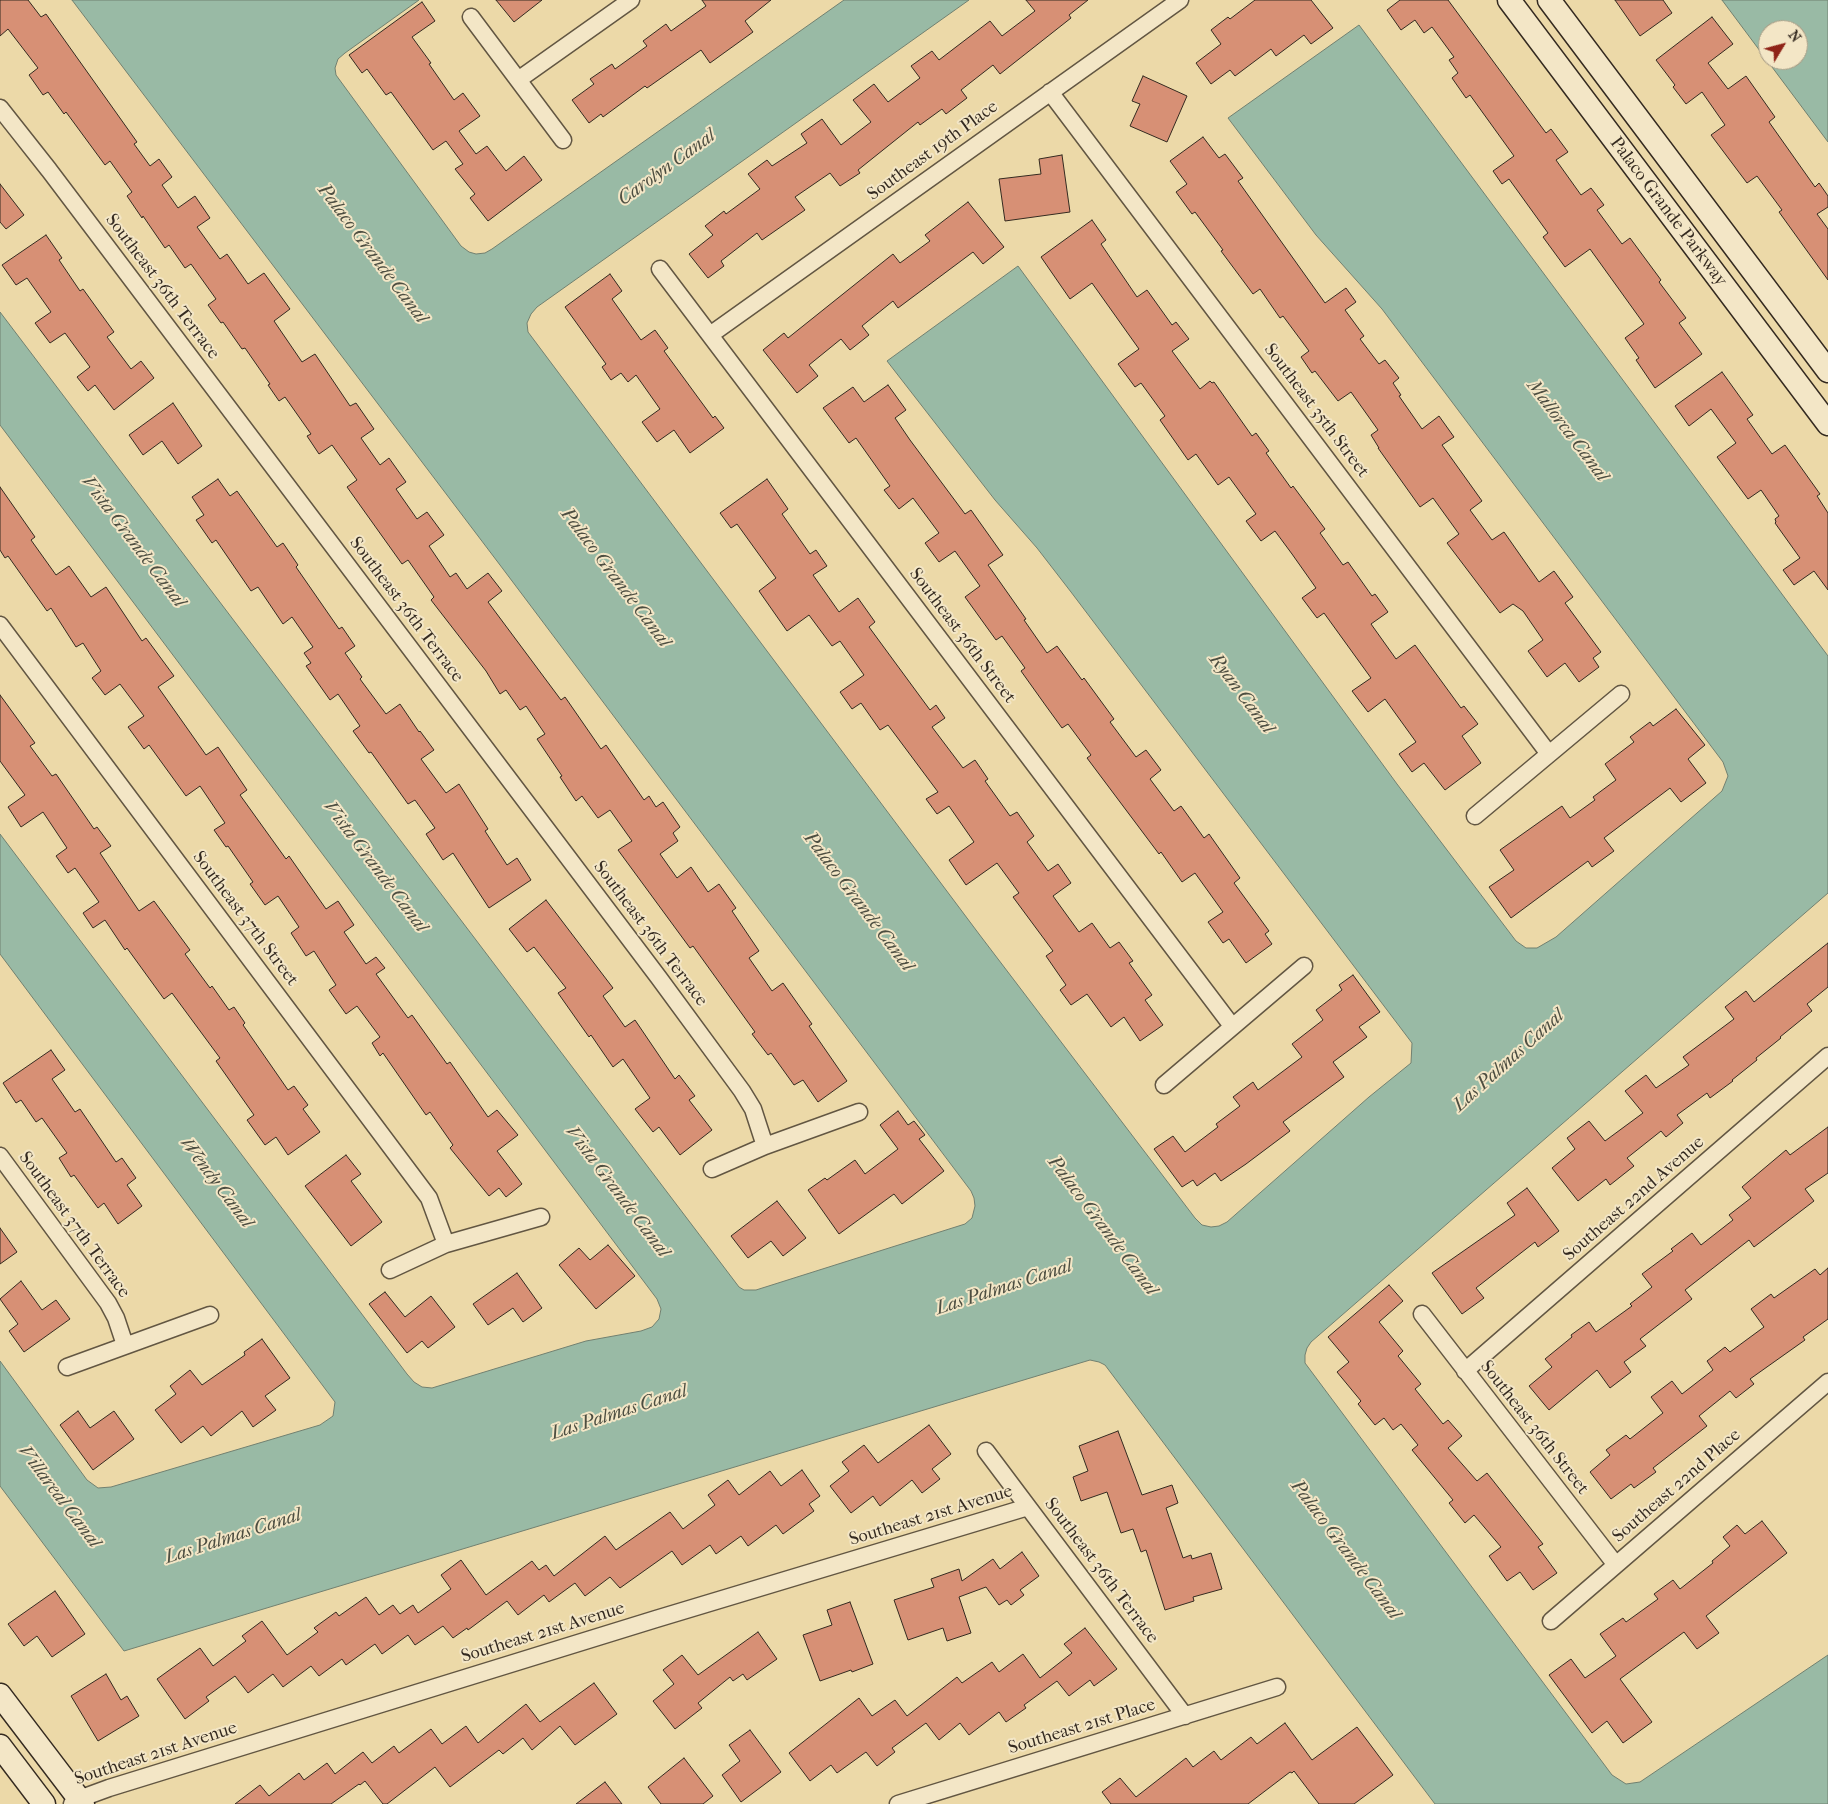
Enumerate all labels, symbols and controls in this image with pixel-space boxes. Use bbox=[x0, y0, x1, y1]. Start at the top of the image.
north arrow bbox=[1758, 20, 1808, 70]
text: N bbox=[1785, 27, 1805, 46]
street label: Southeast 19th Place bbox=[863, 96, 1003, 206]
water label: Carolyn Canal bbox=[614, 125, 720, 211]
street label: Palaco Grande Parkway bbox=[1605, 133, 1731, 291]
water label: Palaco Grande Canal bbox=[312, 180, 432, 328]
street label: Southeast 36th Terrace bbox=[100, 210, 224, 364]
street label: Southeast 35th Street bbox=[1259, 340, 1373, 482]
water label: Mallorca Canal bbox=[1521, 376, 1613, 486]
water label: Vista Grande Canal bbox=[76, 472, 190, 612]
water label: Palaco Grande Canal bbox=[555, 504, 675, 652]
street label: Southeast 36th Terrace bbox=[344, 533, 468, 687]
street label: Southeast 36th Street bbox=[904, 564, 1020, 708]
water label: Ryan Canal bbox=[1204, 650, 1278, 738]
water label: Vista Grande Canal bbox=[318, 797, 432, 937]
water label: Palaco Grande Canal bbox=[798, 828, 918, 976]
street label: Southeast 37th Street bbox=[187, 847, 303, 991]
street label: Southeast 36th Terrace bbox=[588, 857, 712, 1011]
water label: Las Palmas Canal bbox=[1449, 1005, 1569, 1117]
water label: Vista Grande Canal bbox=[560, 1122, 674, 1262]
street label: Southeast 22nd Avenue bbox=[1559, 1132, 1709, 1266]
water label: Wendy Canal bbox=[175, 1133, 257, 1233]
street label: Southeast 37th Terrace bbox=[14, 1148, 134, 1302]
water label: Palaco Grande Canal bbox=[1042, 1152, 1162, 1300]
water label: Las Palmas Canal bbox=[933, 1255, 1075, 1321]
street label: Southeast 36th Street bbox=[1475, 1357, 1593, 1499]
water label: Las Palmas Canal bbox=[548, 1380, 690, 1446]
street label: Southeast 22nd Place bbox=[1609, 1425, 1745, 1547]
water label: Villareal Canal bbox=[13, 1441, 105, 1553]
water label: Palaco Grande Canal bbox=[1285, 1476, 1405, 1624]
street label: Southeast 21st Avenue bbox=[847, 1481, 1015, 1551]
street label: Southeast 36th Terrace bbox=[1039, 1494, 1163, 1648]
water label: Las Palmas Canal bbox=[162, 1504, 304, 1570]
street label: Southeast 21st Avenue bbox=[459, 1598, 627, 1668]
street label: Southeast 21st Place bbox=[1006, 1694, 1158, 1760]
street label: Southeast 21st Avenue bbox=[72, 1718, 240, 1790]

